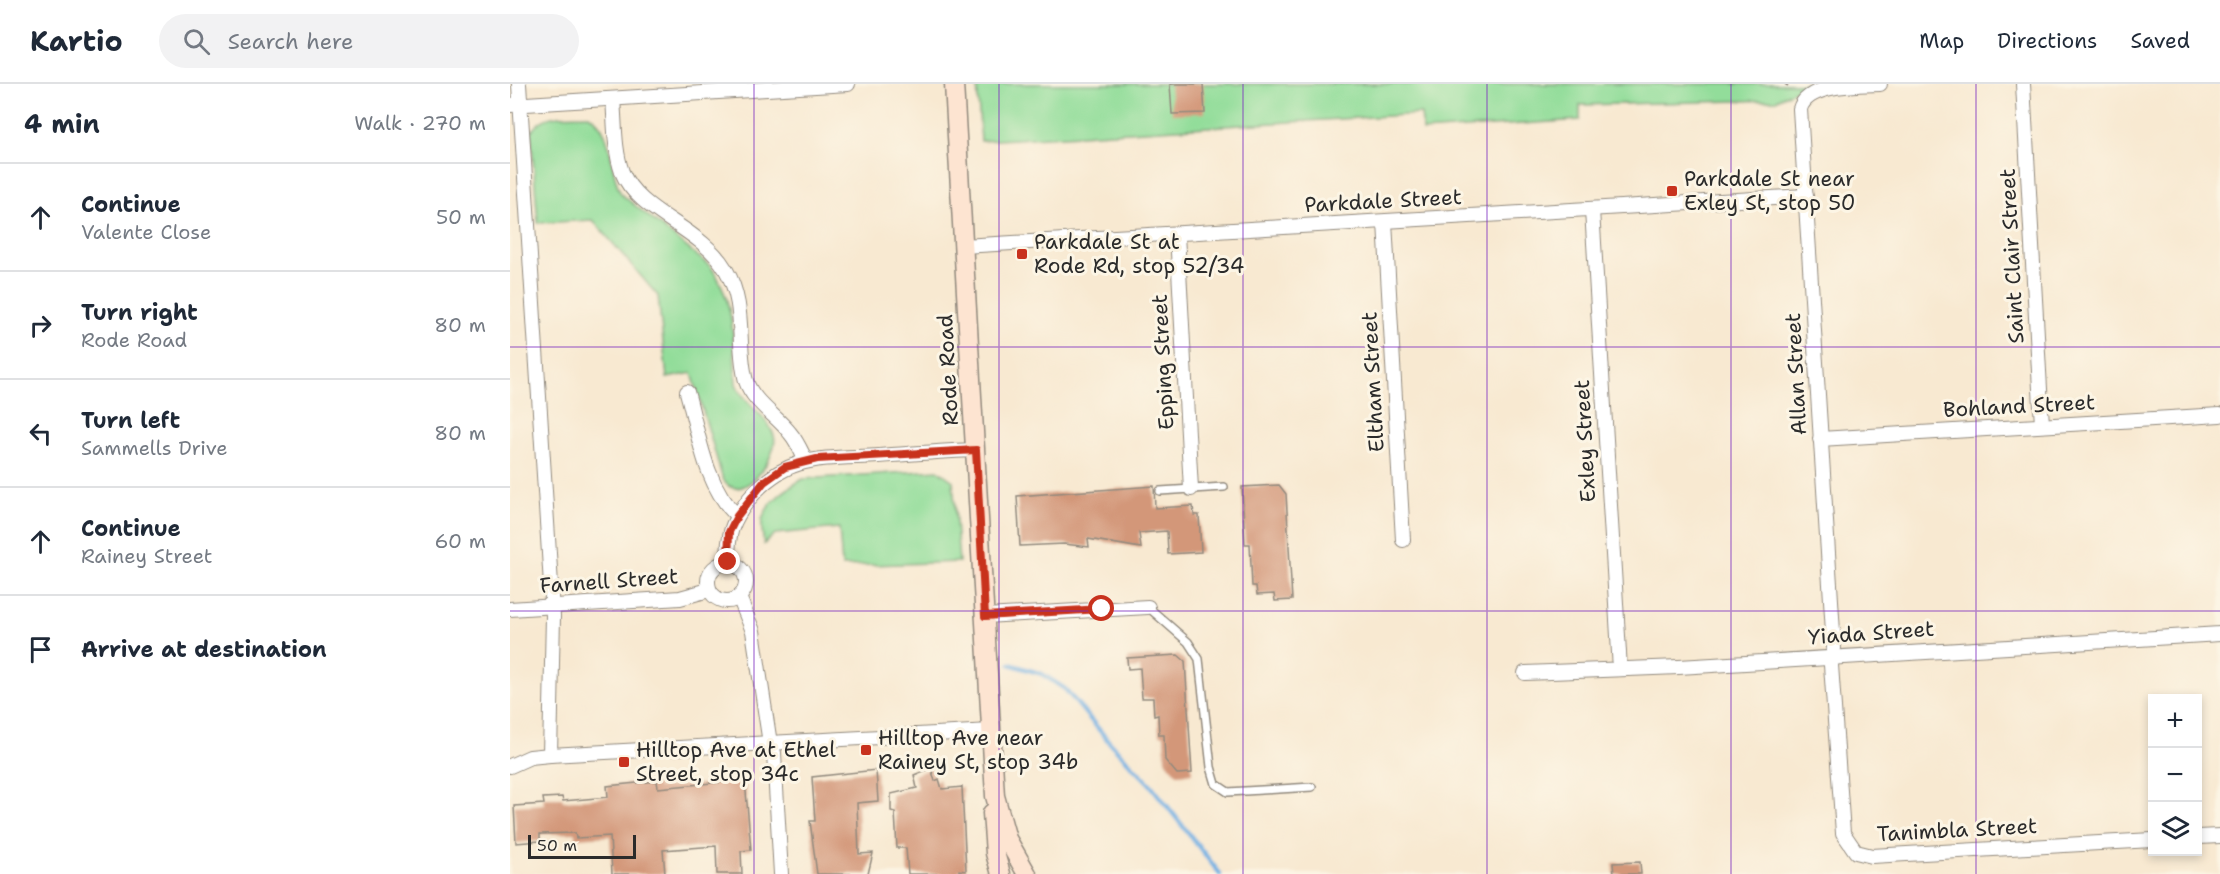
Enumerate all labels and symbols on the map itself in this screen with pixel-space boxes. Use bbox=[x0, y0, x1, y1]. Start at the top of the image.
place label: Parkdale St near Exley St, stop 50 bbox=[1684, 165, 1856, 217]
street label: Saint Clair Street bbox=[1993, 168, 2031, 344]
street label: Parkdale Street bbox=[1304, 183, 1462, 219]
marker: Parkdale St near Exley St, stop 50 bbox=[1665, 184, 1679, 198]
place label: Parkdale St at Rode Rd, stop 52/34 bbox=[1034, 228, 1244, 280]
marker: Parkdale St at Rode Rd, stop 52/34 bbox=[1015, 247, 1029, 261]
street label: Epping Street bbox=[1145, 293, 1181, 431]
street label: Eltham Street bbox=[1355, 311, 1391, 453]
street label: Allan Street bbox=[1779, 312, 1813, 436]
street label: Rode Road bbox=[931, 314, 965, 426]
street label: Exley Street bbox=[1568, 379, 1602, 503]
street label: Bohland Street bbox=[1942, 388, 2096, 424]
route end bbox=[714, 548, 740, 574]
street label: Farnell Street bbox=[539, 562, 679, 600]
route start bbox=[1088, 595, 1114, 621]
street label: Yiada Street bbox=[1807, 615, 1935, 651]
place label: Hilltop Ave near Rainey St, stop 34b bbox=[878, 724, 1078, 776]
place label: Hilltop Ave at Ethel Street, stop 34c bbox=[636, 736, 837, 788]
marker: Hilltop Ave near Rainey St, stop 34b bbox=[859, 743, 873, 757]
marker: Hilltop Ave at Ethel Street, stop 34c bbox=[617, 755, 631, 769]
street label: Tanimbla Street bbox=[1876, 812, 2038, 848]
scale bar bbox=[528, 832, 636, 860]

